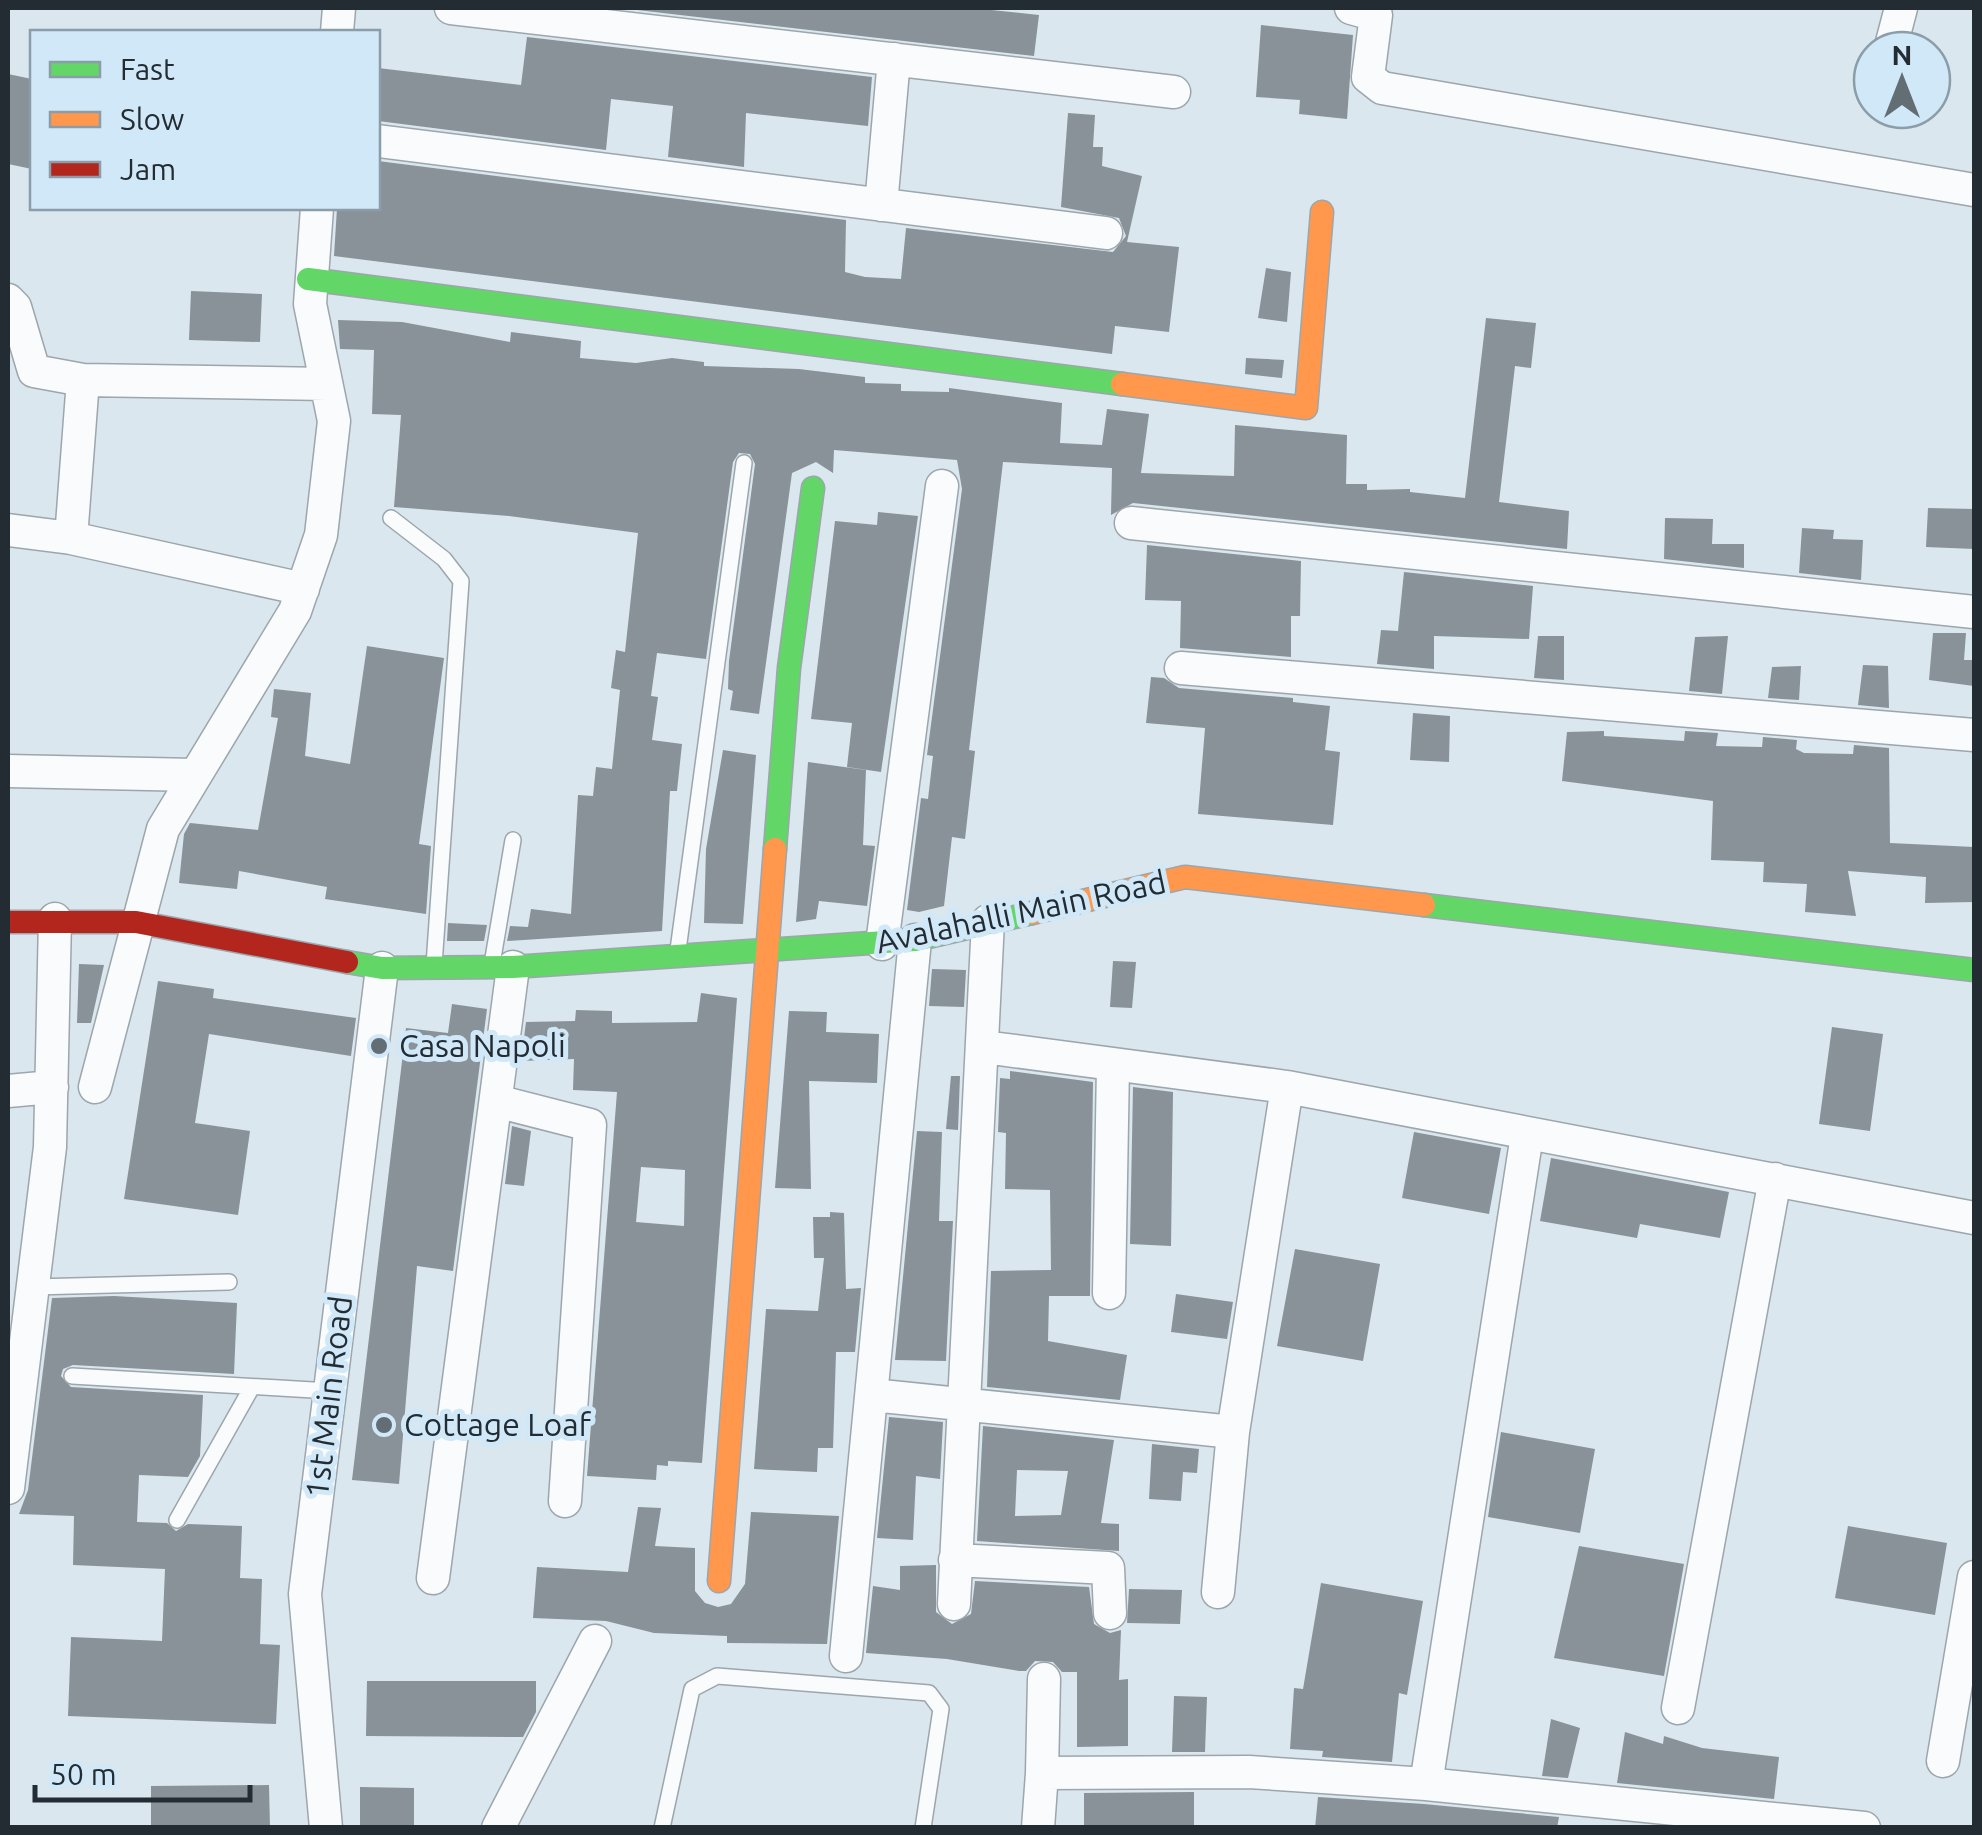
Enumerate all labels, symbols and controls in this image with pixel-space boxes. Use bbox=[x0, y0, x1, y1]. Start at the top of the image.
legend bbox=[30, 30, 380, 210]
north arrow bbox=[1852, 30, 1952, 130]
text: N bbox=[1892, 39, 1912, 70]
text: Fast bbox=[120, 52, 175, 86]
text: Slow bbox=[120, 102, 184, 136]
text: Jam bbox=[120, 152, 176, 186]
street label: Avalahalli Main Road bbox=[873, 863, 1169, 959]
place label: Casa Napoli bbox=[399, 1027, 566, 1063]
marker: Casa Napoli bbox=[368, 1035, 390, 1057]
street label: 1st Main Road bbox=[298, 1294, 358, 1500]
place label: Cottage Loaf bbox=[404, 1406, 592, 1442]
marker: Cottage Loaf bbox=[373, 1414, 395, 1436]
scale bar bbox=[35, 1740, 250, 1802]
text: 50 m bbox=[50, 1757, 117, 1791]

